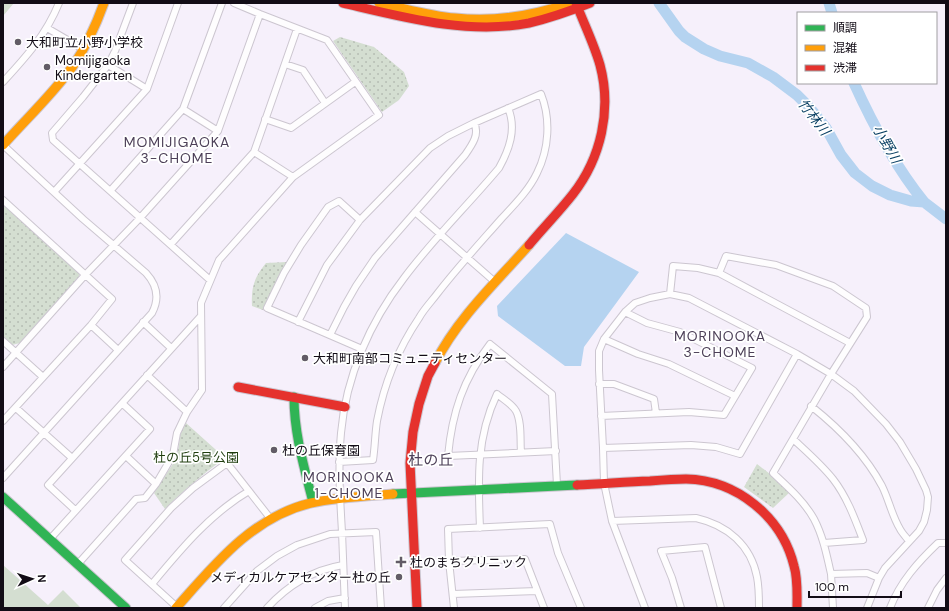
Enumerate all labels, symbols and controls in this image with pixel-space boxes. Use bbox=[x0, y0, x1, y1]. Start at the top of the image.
legend bbox=[797, 12, 937, 84]
text: 順調 bbox=[833, 20, 857, 36]
place label: 大和町立小野小学校 bbox=[26, 34, 143, 51]
marker: 大和町立小野小学校 bbox=[13, 37, 23, 47]
text: 混雑 bbox=[833, 40, 857, 56]
place label: Momijigaoka Kindergarten bbox=[55, 52, 132, 84]
text: 渋滞 bbox=[833, 60, 857, 76]
marker: Momijigaoka Kindergarten bbox=[42, 62, 52, 72]
water label: 竹林川 bbox=[794, 95, 835, 141]
water label: 小野川 bbox=[869, 121, 906, 168]
district label: MOMIJIGAOKA 3-CHOME bbox=[124, 133, 230, 167]
district label: MORINOOKA 3-CHOME bbox=[674, 327, 766, 361]
place label: 大和町南部コミュニティセンター bbox=[313, 350, 507, 367]
marker: 大和町南部コミュニティセンター bbox=[300, 353, 310, 363]
place label: 杜の丘保育園 bbox=[282, 442, 360, 459]
marker: 杜の丘保育園 bbox=[269, 445, 279, 455]
park label: 杜の丘5号公園 bbox=[153, 449, 239, 466]
district label: 杜の丘 bbox=[408, 450, 454, 470]
district label: MORINOOKA 1-CHOME bbox=[303, 468, 395, 502]
place label: 杜のまちクリニック bbox=[410, 554, 527, 571]
marker: 杜のまちクリニック bbox=[395, 556, 407, 568]
north arrow bbox=[12, 559, 52, 599]
place label: メディカルケアセンター杜の丘 bbox=[210, 569, 391, 586]
marker: メディカルケアセンター杜の丘 bbox=[394, 572, 404, 582]
scale bar bbox=[809, 573, 901, 599]
text: N bbox=[35, 574, 49, 583]
text: 100 m bbox=[815, 579, 849, 595]

